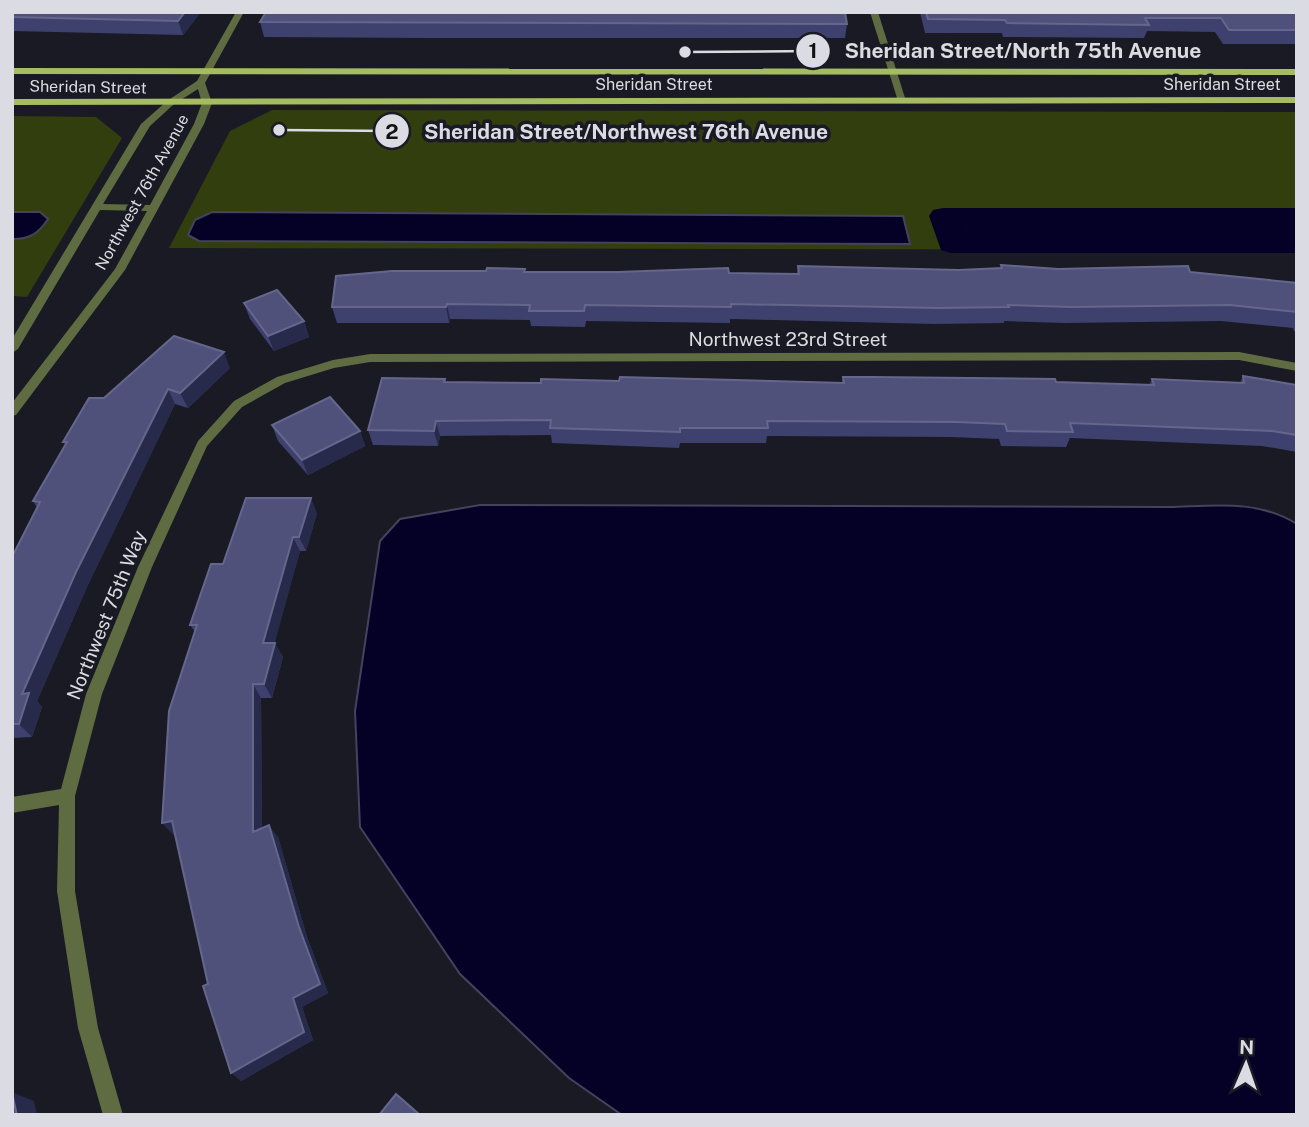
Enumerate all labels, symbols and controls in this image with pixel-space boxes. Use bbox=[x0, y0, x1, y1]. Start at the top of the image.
callout: Sheridan Street/North 75th Avenue bbox=[796, 30, 1216, 72]
text: 1 bbox=[809, 38, 818, 63]
text: Sheridan Street/North 75th Avenue bbox=[845, 38, 1201, 63]
street label: Sheridan Street bbox=[595, 75, 713, 94]
street label: Sheridan Street bbox=[1163, 75, 1281, 94]
street label: Sheridan Street bbox=[29, 76, 147, 98]
callout: Sheridan Street/Northwest 76th Avenue bbox=[375, 110, 842, 152]
street label: Northwest 76th Avenue bbox=[91, 111, 193, 273]
text: 2 bbox=[385, 119, 399, 144]
text: Sheridan Street/Northwest 76th Avenue bbox=[424, 119, 828, 144]
street label: Northwest 23rd Street bbox=[689, 328, 887, 350]
street label: Northwest 75th Way bbox=[62, 527, 150, 703]
north arrow bbox=[1211, 1029, 1281, 1099]
text: N bbox=[1239, 1036, 1254, 1058]

